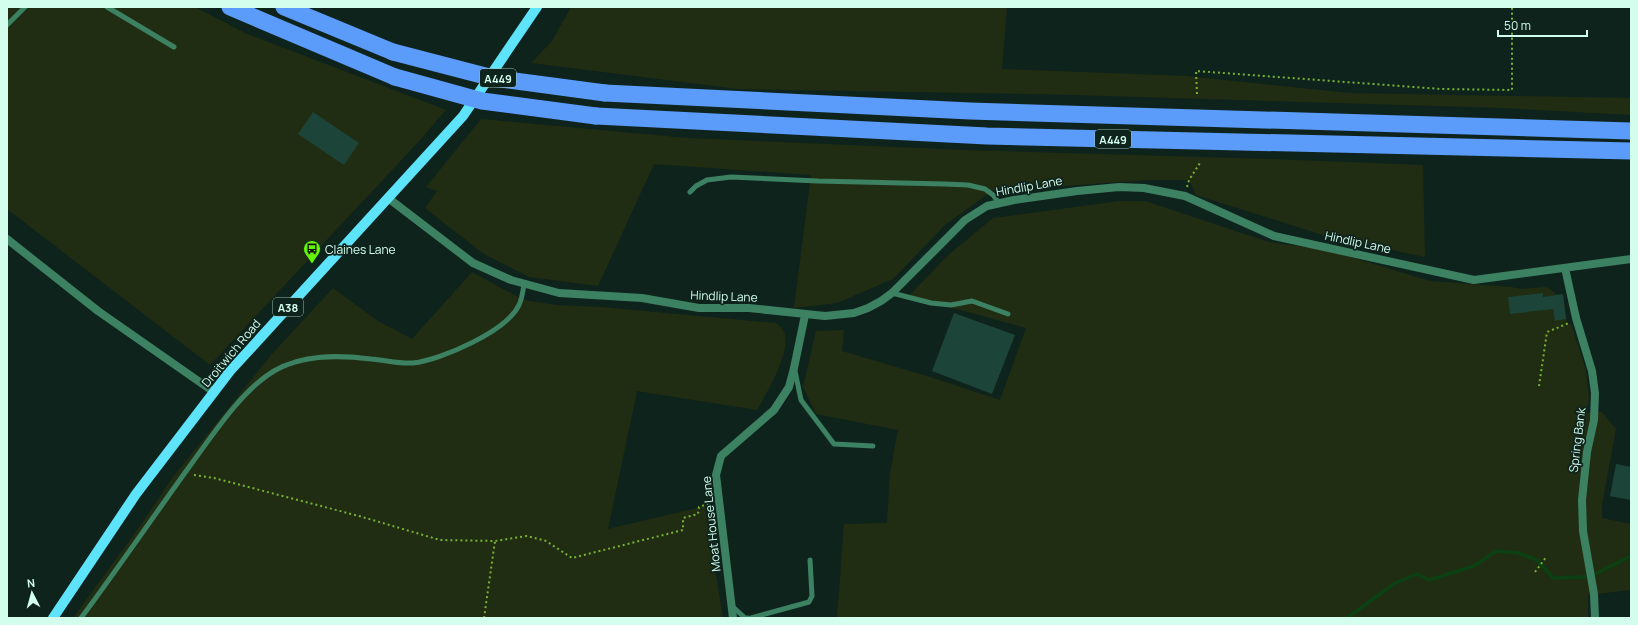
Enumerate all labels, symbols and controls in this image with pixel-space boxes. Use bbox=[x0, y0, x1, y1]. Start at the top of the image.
scale bar bbox=[1498, 12, 1587, 38]
text: 50 m bbox=[1504, 17, 1531, 34]
road number: A449 bbox=[480, 69, 516, 87]
road number: A449 bbox=[1095, 130, 1131, 148]
street label: Hindlip Lane bbox=[994, 172, 1064, 200]
street label: Hindlip Lane bbox=[1323, 227, 1393, 257]
bus stop icon: Claines Lane bbox=[302, 239, 322, 264]
place label: Claines Lane bbox=[325, 241, 396, 258]
street label: Hindlip Lane bbox=[690, 286, 758, 306]
road number: A38 bbox=[273, 298, 303, 316]
street label: Droitwich Road bbox=[198, 316, 264, 390]
street label: Spring Bank bbox=[1565, 405, 1590, 473]
street label: Moat House Lane bbox=[698, 475, 724, 573]
north arrow bbox=[12, 573, 52, 613]
text: N bbox=[26, 575, 36, 590]

